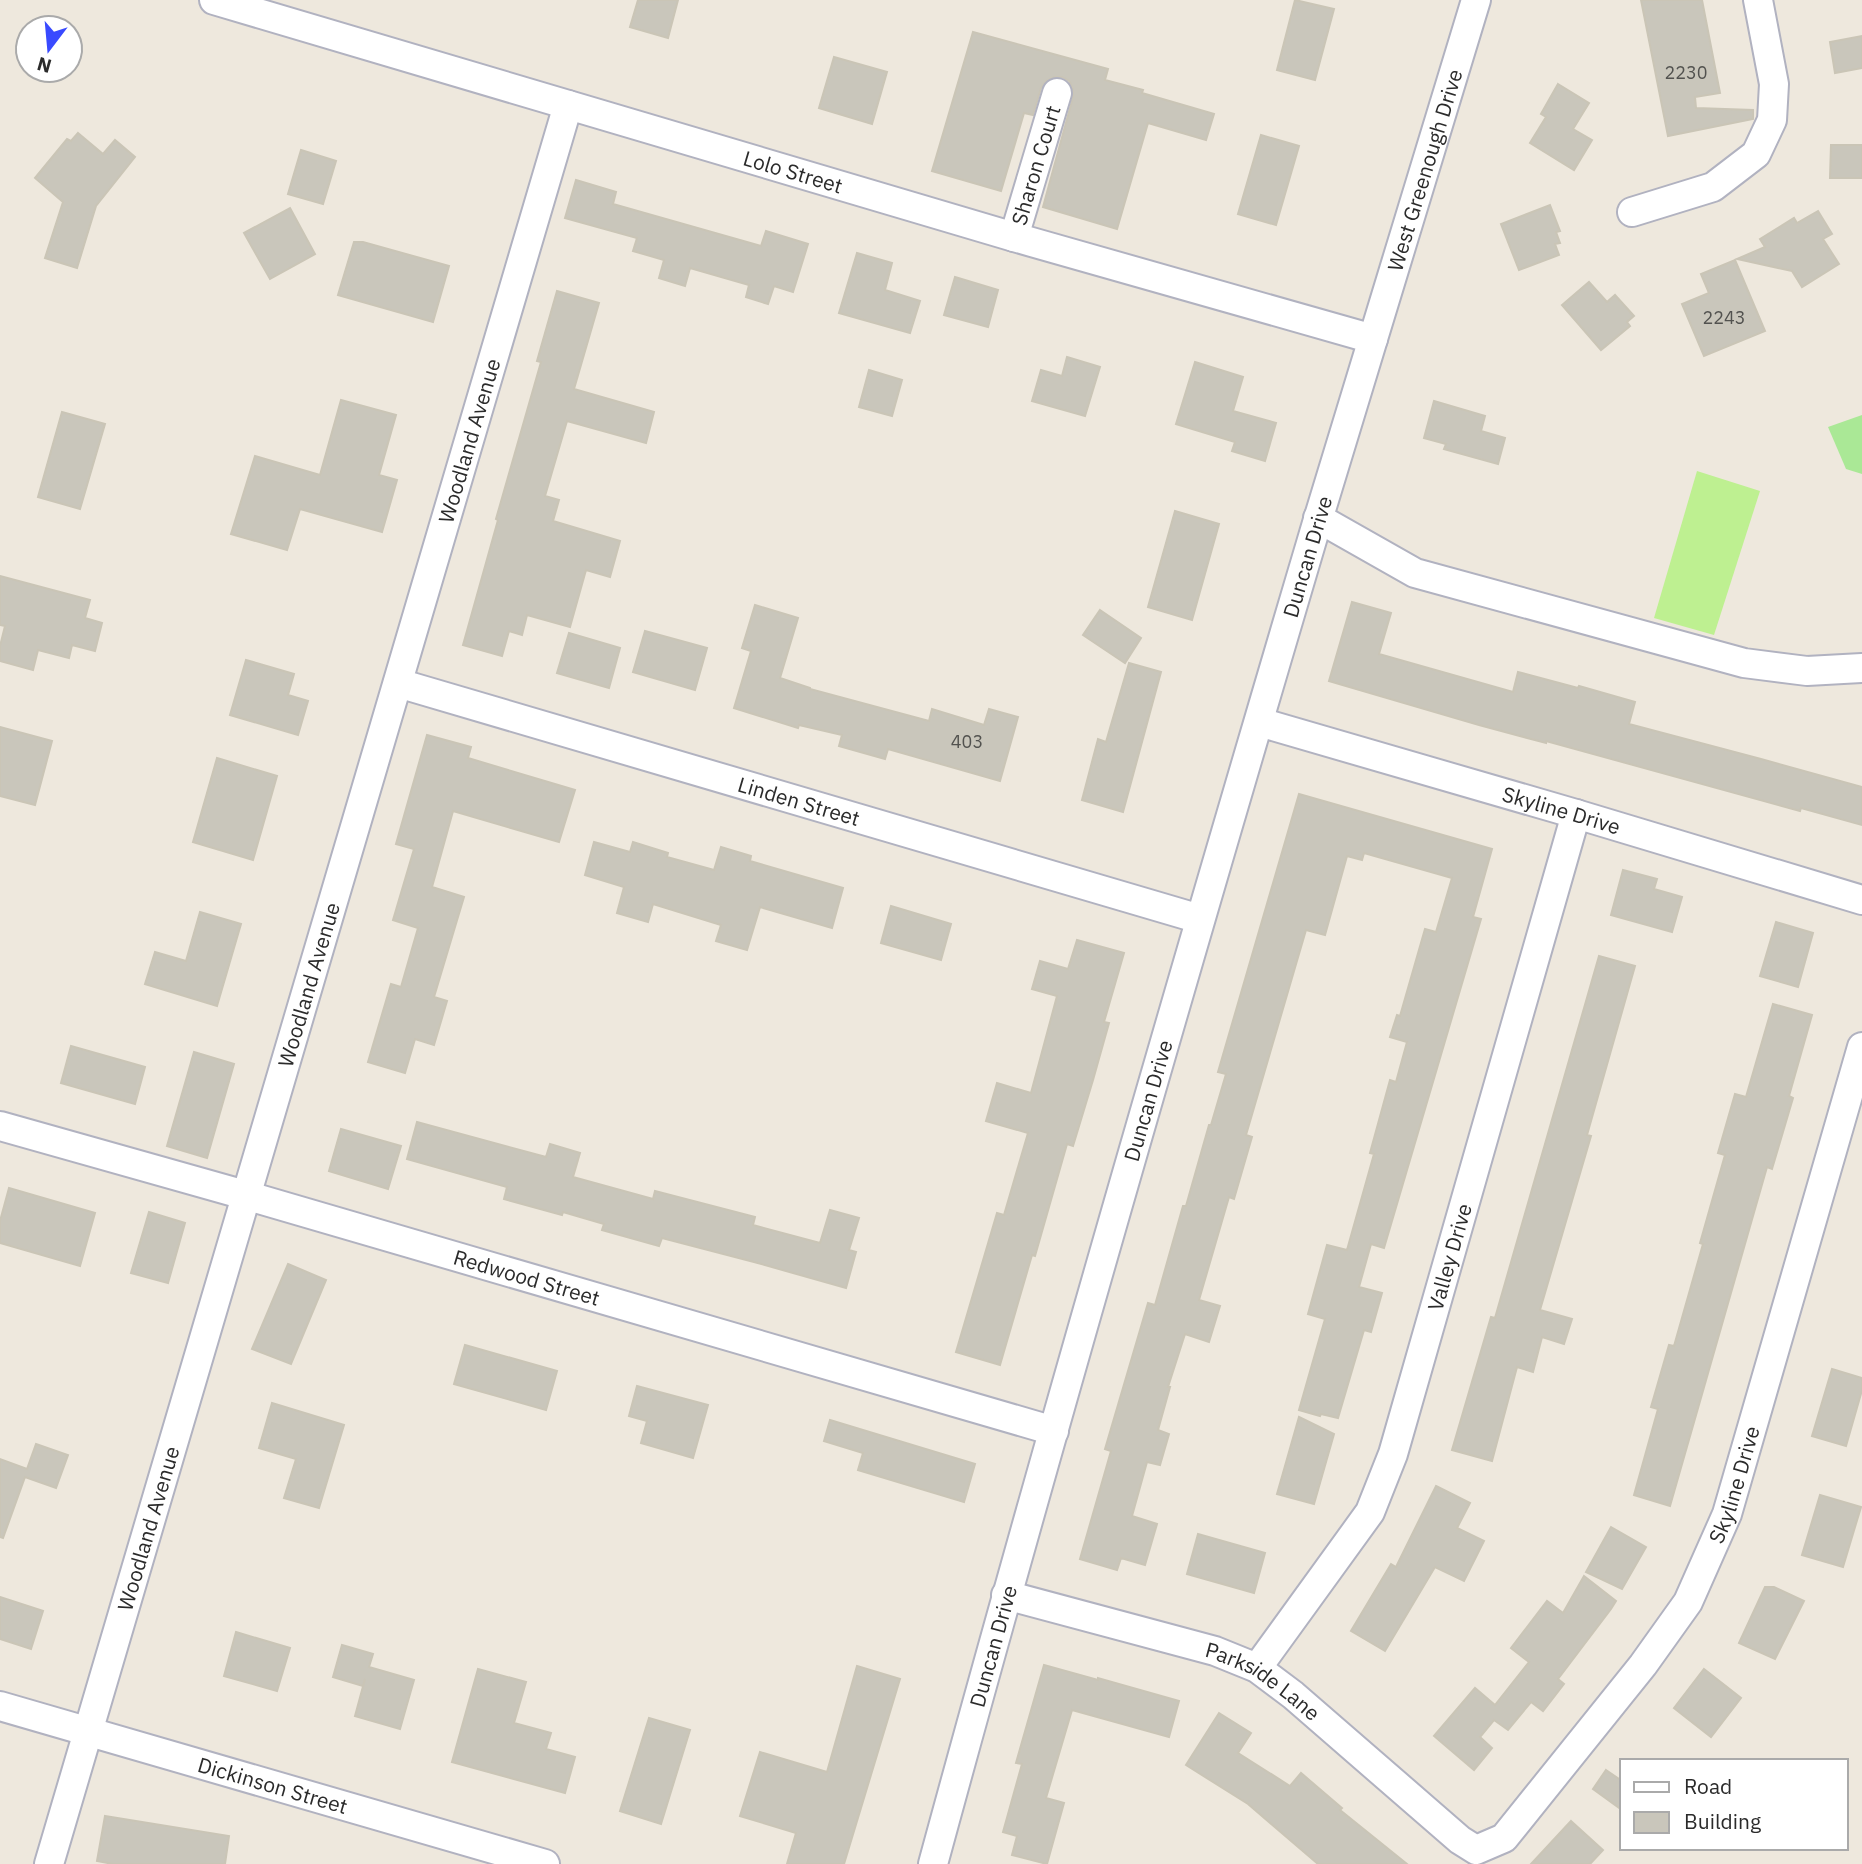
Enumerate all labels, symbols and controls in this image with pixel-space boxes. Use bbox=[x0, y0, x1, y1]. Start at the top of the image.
north arrow bbox=[14, 14, 84, 84]
text: N bbox=[34, 52, 54, 79]
house number: 2230 bbox=[1664, 61, 1708, 84]
street label: West Greenough Drive bbox=[1380, 66, 1469, 274]
street label: Sharon Court bbox=[1004, 102, 1067, 228]
street label: Lolo Street bbox=[740, 144, 846, 199]
house number: 2243 bbox=[1702, 306, 1746, 329]
street label: Woodland Avenue bbox=[431, 355, 506, 526]
street label: Duncan Drive bbox=[1276, 492, 1338, 621]
house number: 403 bbox=[951, 730, 983, 753]
street label: Linden Street bbox=[735, 770, 863, 832]
street label: Skyline Drive bbox=[1499, 779, 1624, 841]
street label: Woodland Avenue bbox=[271, 899, 346, 1070]
street label: Duncan Drive bbox=[1117, 1036, 1179, 1165]
street label: Valley Drive bbox=[1421, 1200, 1478, 1314]
street label: Redwood Street bbox=[450, 1243, 603, 1312]
street label: Skyline Drive bbox=[1702, 1423, 1766, 1548]
street label: Woodland Avenue bbox=[111, 1443, 186, 1614]
street label: Duncan Drive bbox=[963, 1582, 1023, 1710]
street label: Parkside Lane bbox=[1202, 1635, 1326, 1727]
street label: Dickinson Street bbox=[195, 1750, 351, 1820]
legend bbox=[1620, 1759, 1848, 1850]
text: Road bbox=[1684, 1772, 1732, 1800]
text: Building bbox=[1684, 1807, 1761, 1835]

